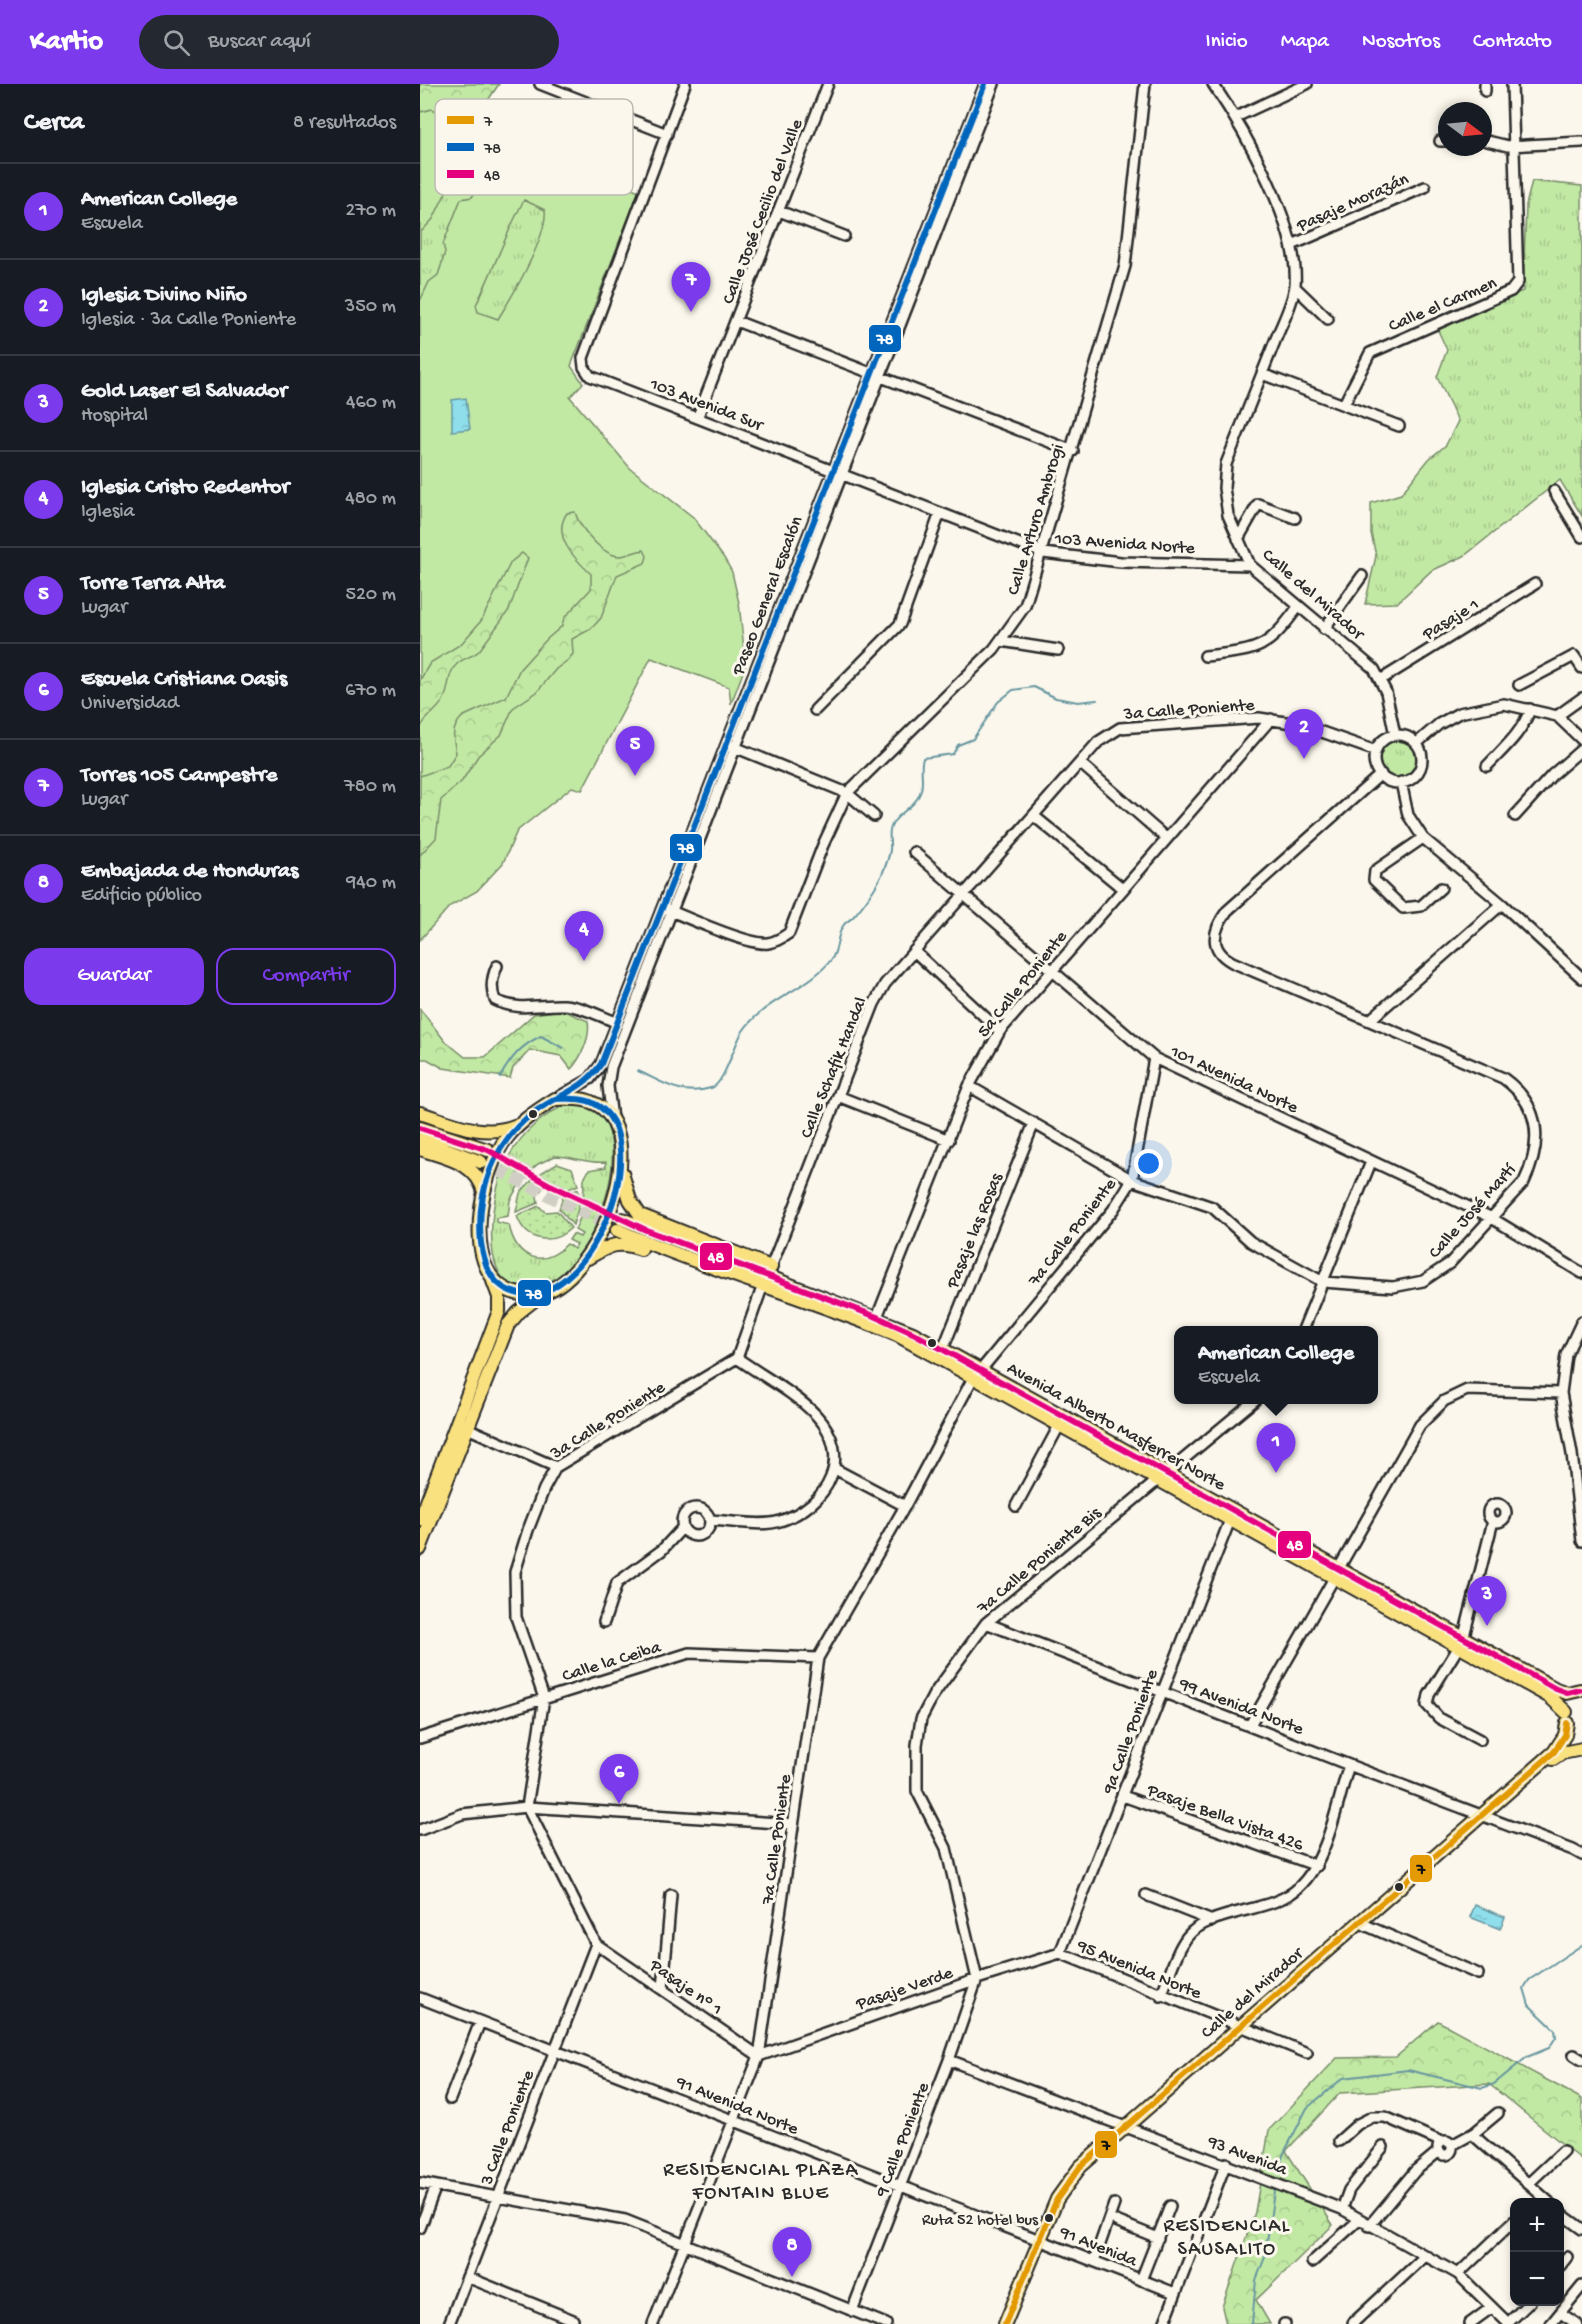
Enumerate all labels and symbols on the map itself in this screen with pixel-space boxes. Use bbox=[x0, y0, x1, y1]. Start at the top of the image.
legend bbox=[435, 99, 633, 195]
north arrow bbox=[1438, 102, 1492, 156]
text: 7 bbox=[483, 114, 493, 133]
street label: Calle José Cecilio del Valle bbox=[718, 116, 809, 307]
text: 78 bbox=[483, 141, 501, 160]
text: 48 bbox=[484, 168, 501, 187]
street label: Pasaje Morazán bbox=[1293, 169, 1413, 238]
pin: 7 bbox=[672, 262, 710, 312]
street label: Calle el Carmen bbox=[1386, 273, 1501, 338]
line badge: 78 bbox=[868, 324, 902, 353]
text: 78 bbox=[875, 332, 894, 351]
street label: 103 Avenida Sur bbox=[646, 374, 767, 437]
street label: Calle Arturo Ambrogi bbox=[1003, 442, 1069, 598]
street label: Paseo General Escalón bbox=[728, 513, 808, 679]
street label: 103 Avenida Norte bbox=[1053, 529, 1196, 560]
street label: Calle del Mirador bbox=[1257, 545, 1369, 646]
street label: Pasaje 1 bbox=[1418, 595, 1483, 646]
street label: 3a Calle Poniente bbox=[1122, 695, 1256, 726]
pin: 2 bbox=[1284, 710, 1324, 759]
pin: 5 bbox=[616, 726, 654, 776]
line badge: 78 bbox=[669, 833, 703, 862]
text: 78 bbox=[676, 841, 695, 860]
pin: 4 bbox=[564, 912, 604, 961]
street label: 5a Calle Poniente bbox=[974, 926, 1073, 1042]
street label: Calle Schafik Handal bbox=[796, 994, 872, 1142]
street label: 101 Avenida Norte bbox=[1166, 1041, 1302, 1119]
unlabelled marker bbox=[527, 1108, 539, 1120]
your location bbox=[1134, 1149, 1163, 1178]
street label: Calle José Martí bbox=[1425, 1159, 1522, 1263]
street label: Pasaje las Rosas bbox=[942, 1169, 1008, 1292]
street label: 7a Calle Poniente bbox=[1024, 1174, 1122, 1291]
line badge: 48 bbox=[699, 1242, 733, 1271]
text: 48 bbox=[707, 1250, 724, 1269]
line badge: 78 bbox=[517, 1279, 552, 1307]
text: 78 bbox=[524, 1287, 543, 1306]
unlabelled marker bbox=[926, 1337, 938, 1349]
street label: Avenida Alberto Masferrer Norte bbox=[1003, 1358, 1229, 1496]
street label: 3a Calle Poniente bbox=[546, 1377, 670, 1465]
pin: 1 bbox=[1256, 1424, 1296, 1473]
street label: 7a Calle Poniente Bis bbox=[973, 1502, 1107, 1619]
line badge: 48 bbox=[1277, 1530, 1312, 1559]
text: 48 bbox=[1286, 1538, 1303, 1557]
pin: 3 bbox=[1468, 1576, 1506, 1626]
street label: Calle la Ceiba bbox=[560, 1637, 664, 1687]
street label: 9a Calle Poniente bbox=[1099, 1666, 1164, 1798]
street label: 99 Avenida Norte bbox=[1175, 1674, 1307, 1741]
pin: 6 bbox=[600, 1754, 638, 1804]
street label: 7a Calle Poniente bbox=[758, 1772, 797, 1907]
street label: Pasaje Bella Vista 426 bbox=[1143, 1780, 1307, 1857]
line badge: 7 bbox=[1409, 1854, 1433, 1883]
text: 7 bbox=[1416, 1862, 1426, 1881]
unlabelled marker bbox=[1393, 1881, 1405, 1893]
street label: 95 Avenida Norte bbox=[1073, 1935, 1205, 2005]
street label: Calle del Mirador bbox=[1197, 1943, 1309, 2044]
street label: Pasaje n° 1 bbox=[645, 1955, 726, 2021]
street label: Pasaje Verde bbox=[853, 1963, 957, 2016]
street label: 3 Calle Poniente bbox=[476, 2067, 540, 2189]
street label: 91 Avenida Norte bbox=[672, 2072, 802, 2141]
street label: 9 Calle Poniente bbox=[872, 2079, 935, 2201]
line badge: 7 bbox=[1094, 2130, 1118, 2159]
street label: 93 Avenida bbox=[1203, 2131, 1291, 2181]
text: 7 bbox=[1101, 2138, 1111, 2157]
district label: RESIDENCIAL PLAZA FONTAIN BLUE bbox=[663, 2160, 859, 2206]
place label: Ruta 52 hotel bus bbox=[922, 2212, 1039, 2231]
marker: Ruta 52 hotel bus bbox=[1043, 2212, 1055, 2224]
district label: RESIDENCIAL SAUSALITO bbox=[1164, 2216, 1290, 2262]
street label: 91 Avenida bbox=[1055, 2222, 1141, 2273]
pin: 8 bbox=[772, 2228, 812, 2277]

